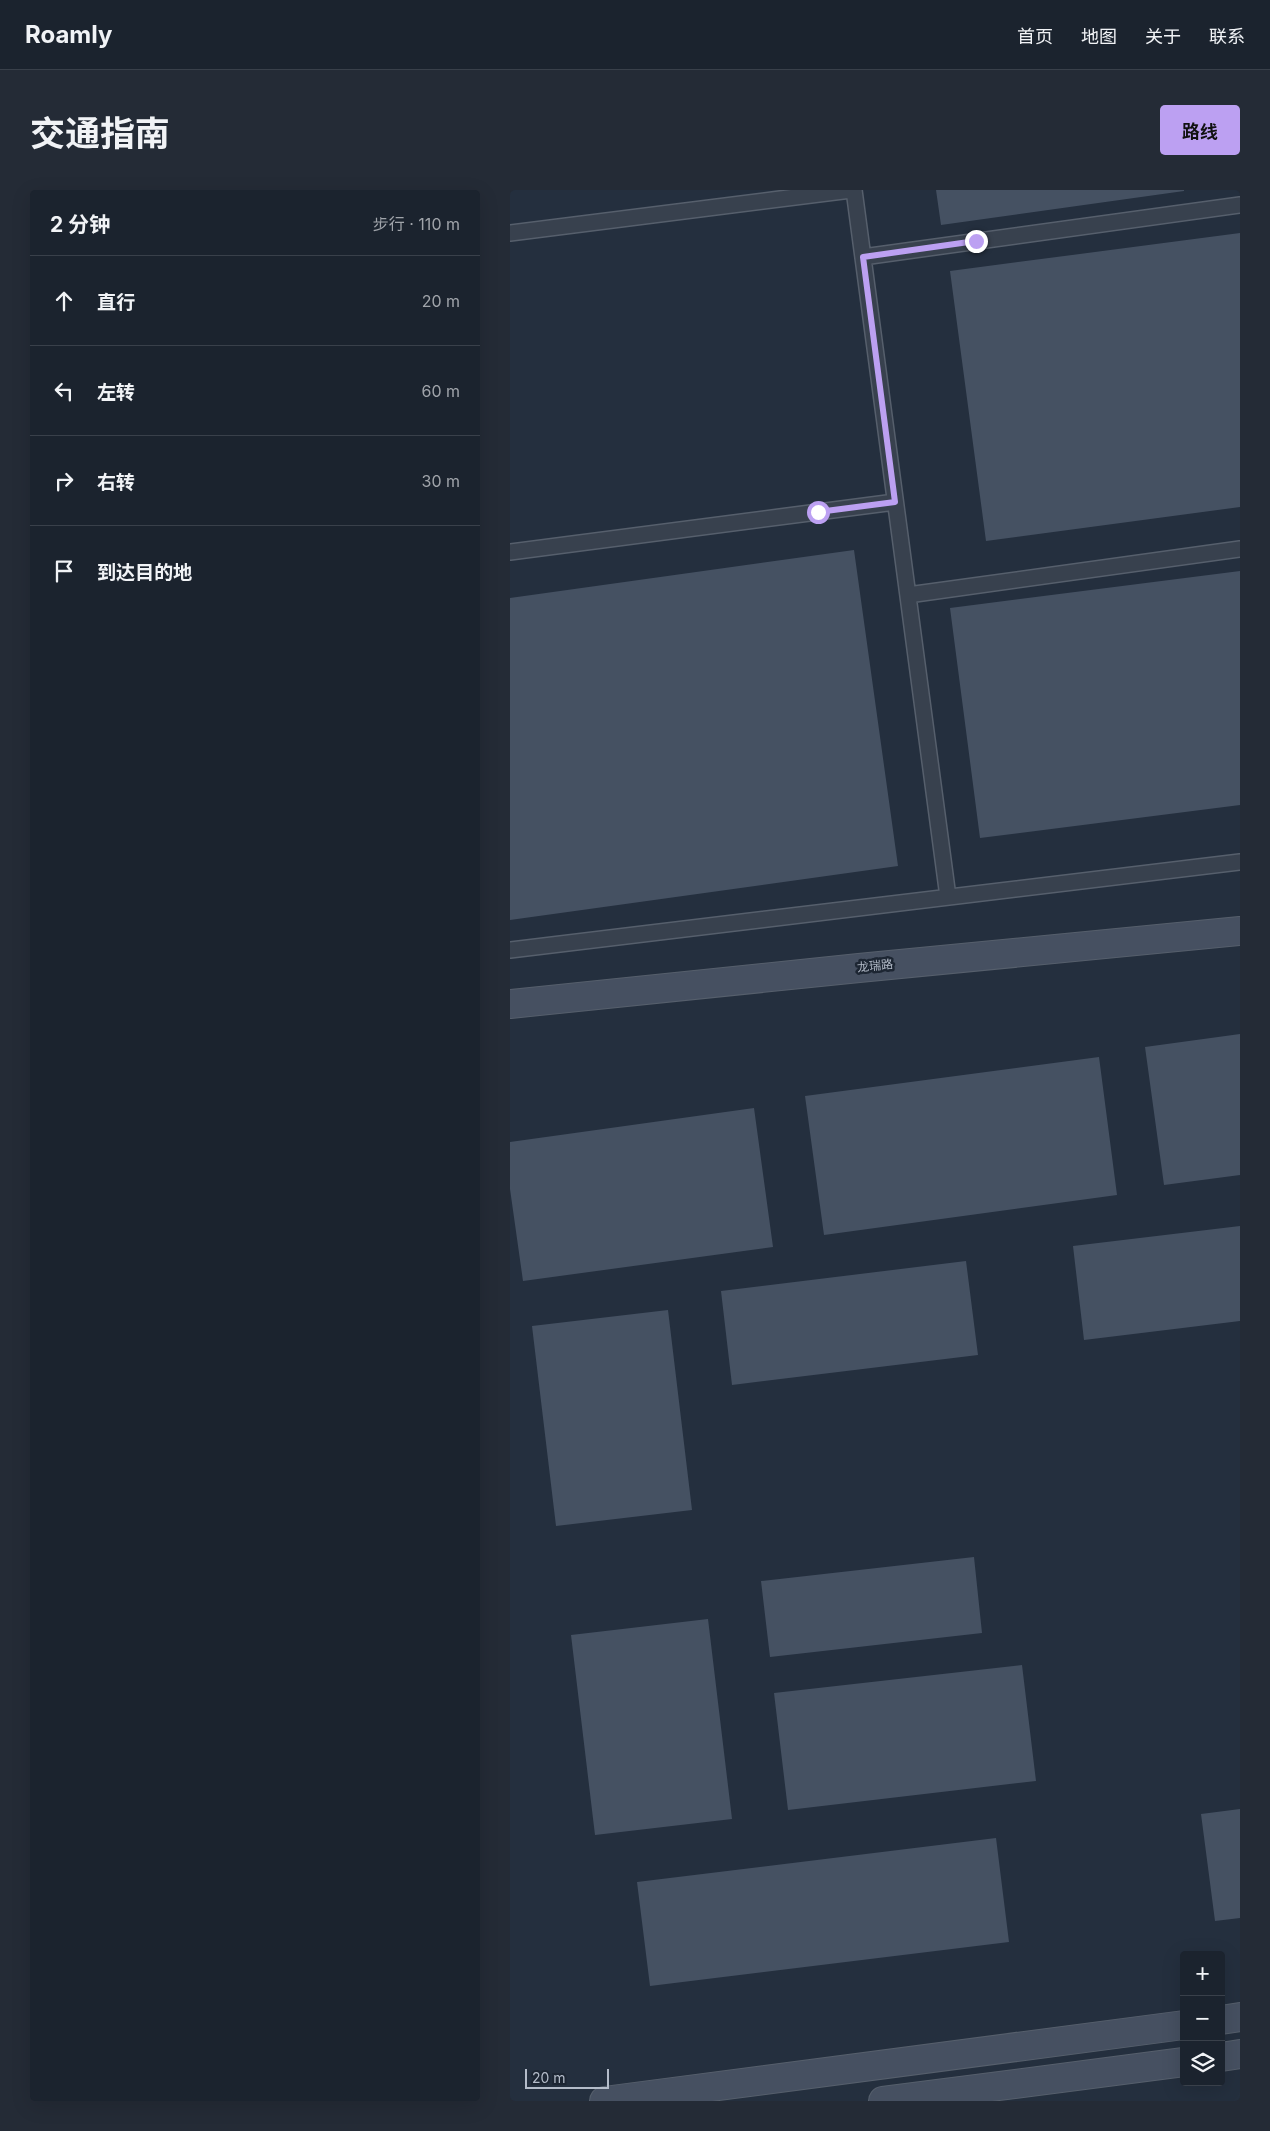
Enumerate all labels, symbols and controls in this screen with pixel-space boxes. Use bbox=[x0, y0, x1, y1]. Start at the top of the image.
text: Roamly bbox=[25, 20, 112, 49]
text: 首页 bbox=[1017, 26, 1053, 47]
text: 地图 bbox=[1081, 26, 1117, 47]
text: 关于 bbox=[1145, 26, 1181, 47]
text: 联系 bbox=[1209, 26, 1245, 47]
button: 路线 bbox=[1160, 105, 1240, 155]
text: 交通指南 bbox=[30, 112, 170, 154]
text: 2 分钟 bbox=[50, 212, 110, 237]
text: 步行 · 110 m bbox=[373, 214, 460, 234]
route end bbox=[965, 230, 988, 253]
icon: ahead bbox=[50, 287, 78, 315]
text: 直行 bbox=[97, 291, 135, 314]
text: 20 m bbox=[422, 291, 460, 311]
icon: left bbox=[50, 377, 78, 405]
text: 左转 bbox=[97, 381, 135, 404]
text: 60 m bbox=[421, 381, 460, 401]
icon: right bbox=[50, 467, 78, 495]
text: 右转 bbox=[97, 471, 135, 494]
text: 30 m bbox=[422, 471, 460, 491]
route start bbox=[807, 501, 830, 524]
icon: arrive bbox=[50, 557, 78, 585]
text: 到达目的地 bbox=[97, 561, 192, 584]
street label: 龙瑞路 bbox=[856, 956, 894, 975]
map controls bbox=[1180, 1951, 1225, 2086]
button: + bbox=[1180, 1951, 1225, 1996]
button: − bbox=[1180, 1996, 1225, 2041]
button: layers bbox=[1180, 2041, 1225, 2086]
scale bar bbox=[525, 2066, 609, 2089]
text: 20 m bbox=[532, 2069, 566, 2086]

